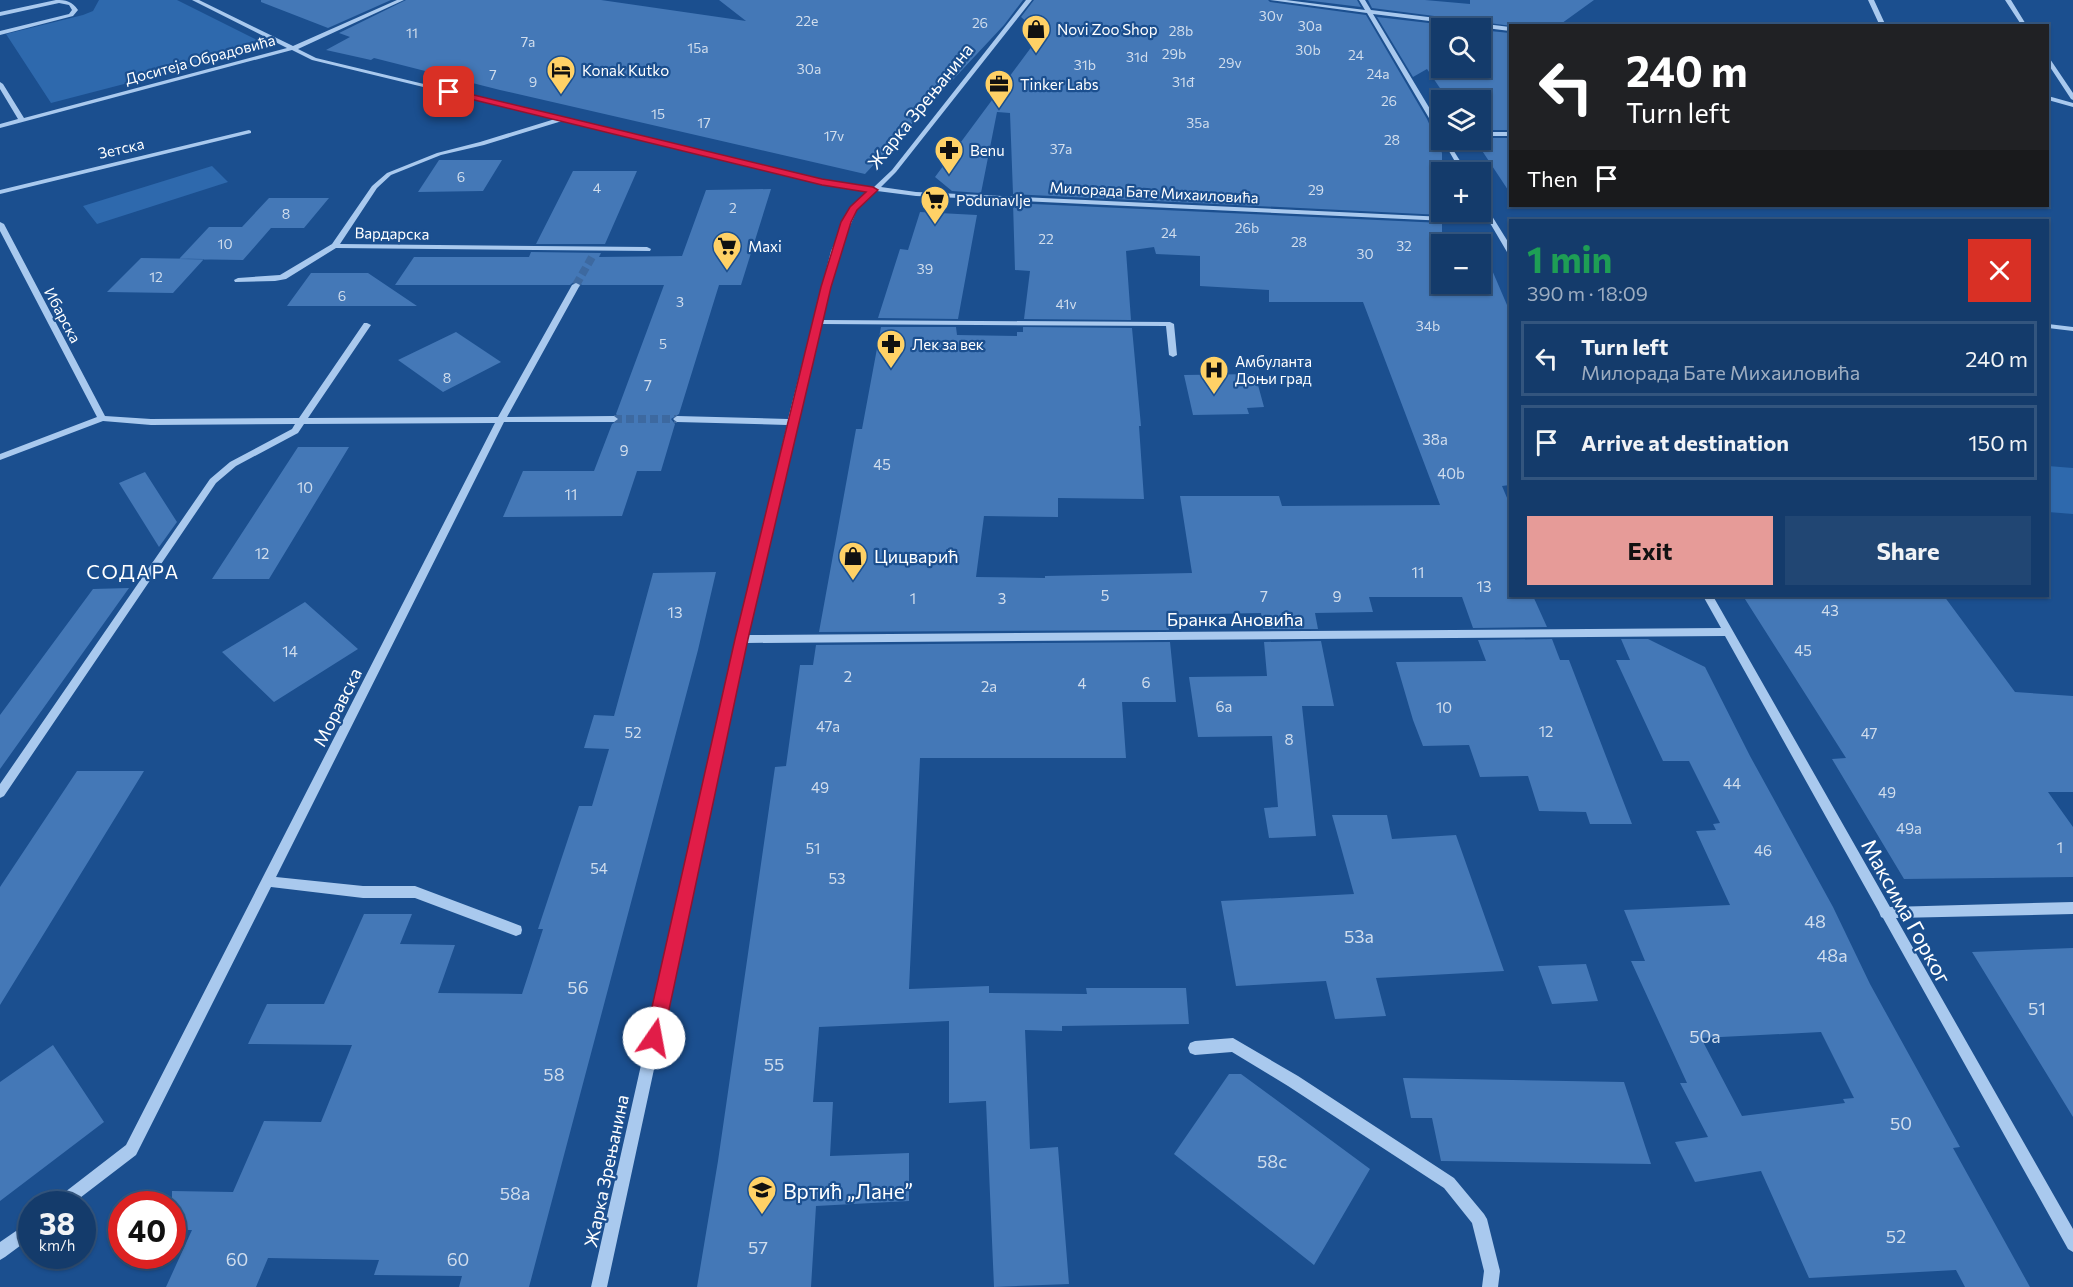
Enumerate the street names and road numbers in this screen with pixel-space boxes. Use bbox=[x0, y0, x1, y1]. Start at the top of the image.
street label: Доситеја Обрадовића bbox=[123, 30, 277, 88]
street label: Жарка Зрењанина bbox=[862, 39, 978, 173]
street label: Зетска bbox=[96, 134, 146, 162]
street label: Милорада Бате Михаиловића bbox=[1049, 178, 1259, 206]
street label: Вардарска bbox=[354, 223, 430, 243]
street label: Ибарска bbox=[41, 284, 85, 346]
street label: Бранка Ановића bbox=[1167, 608, 1303, 630]
street label: Моравска bbox=[308, 664, 366, 750]
street label: Максима Горког bbox=[1857, 834, 1957, 988]
street label: Жарка Зрењанина bbox=[579, 1093, 633, 1249]

